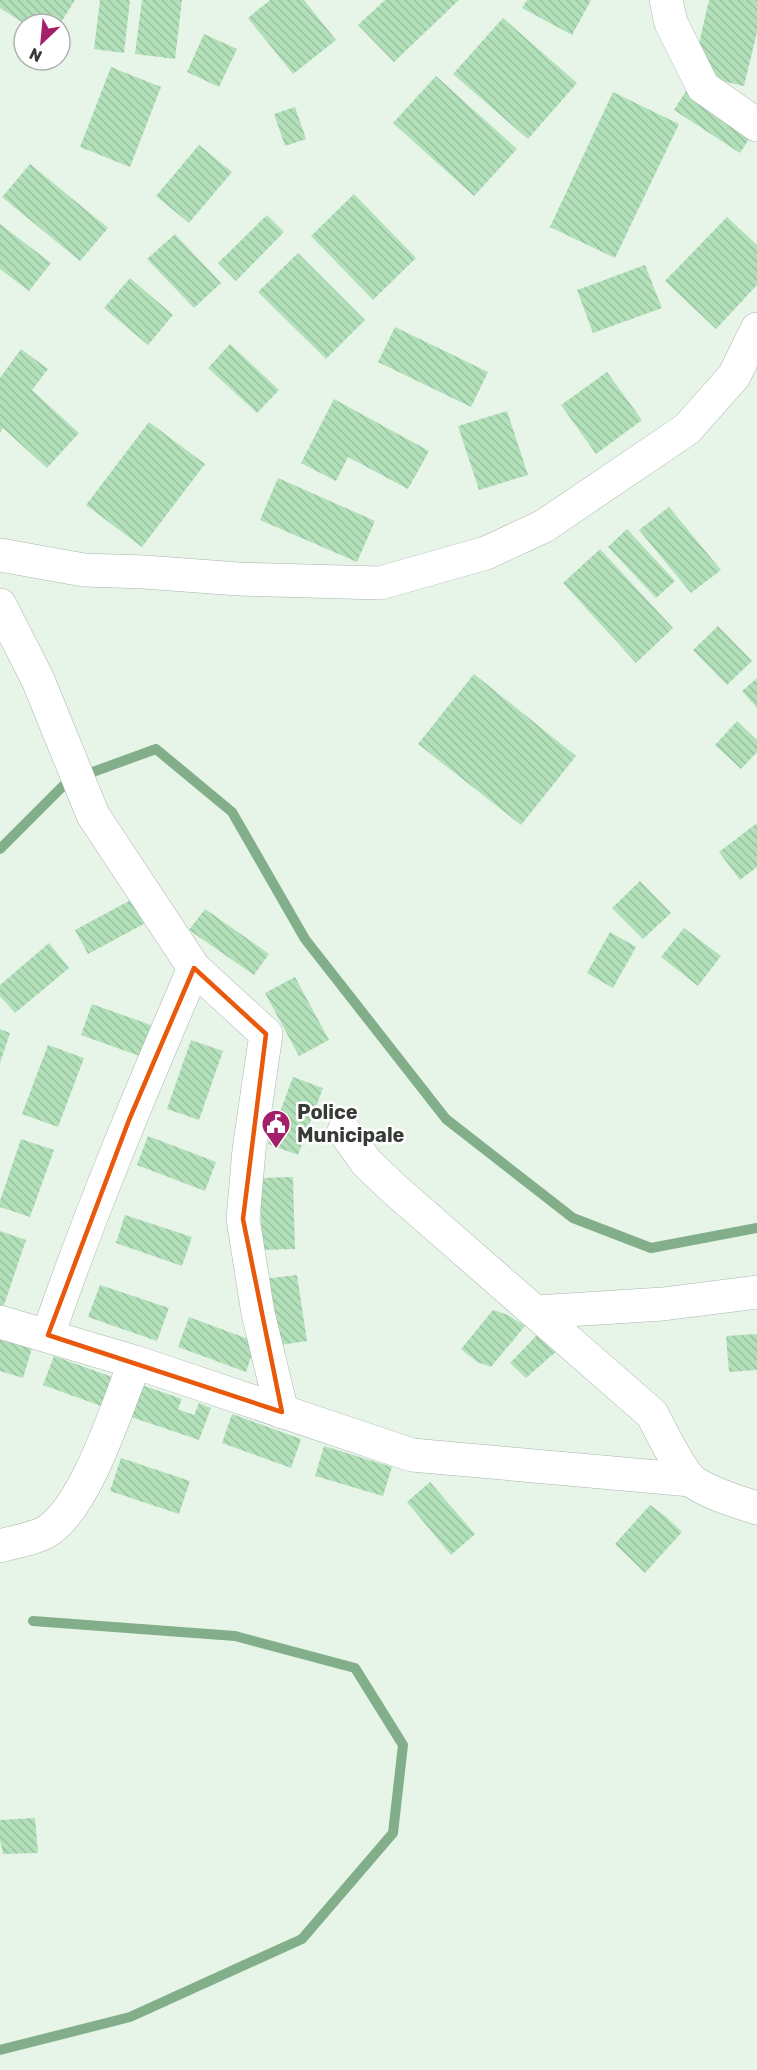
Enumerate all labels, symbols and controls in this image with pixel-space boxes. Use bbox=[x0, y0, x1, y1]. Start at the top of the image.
north arrow bbox=[12, 12, 72, 72]
text: N bbox=[26, 44, 45, 66]
place label: Police Municipale bbox=[297, 1100, 405, 1147]
public building icon: Police Municipale bbox=[260, 1108, 292, 1150]

